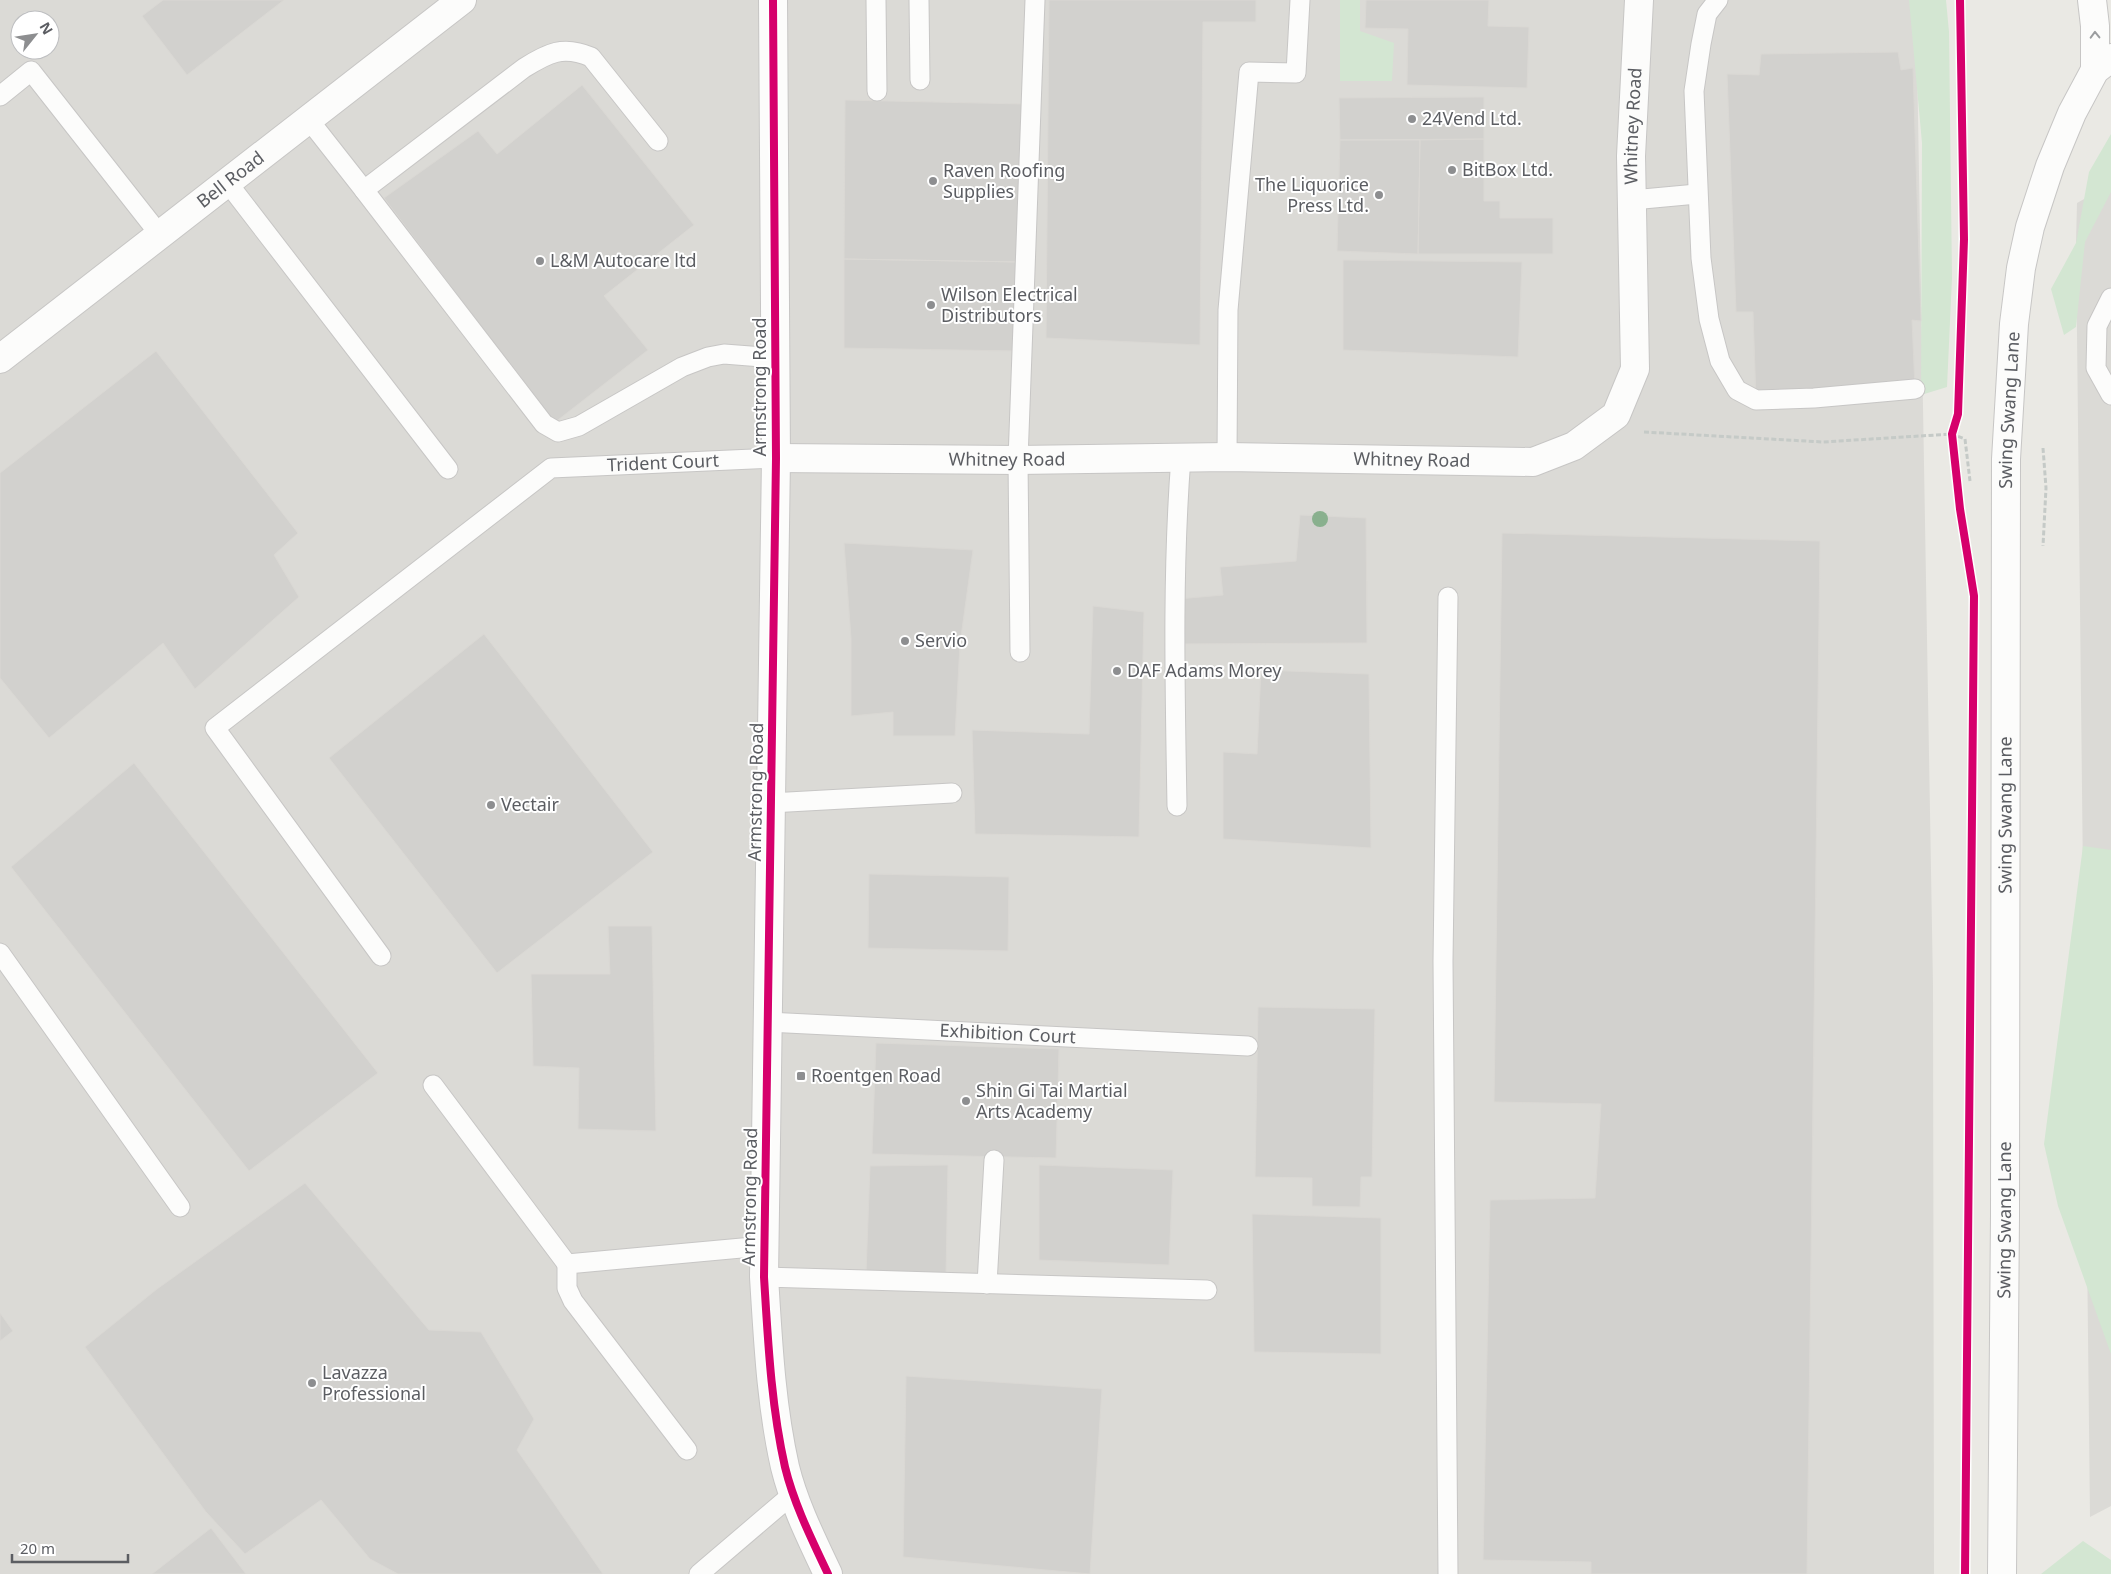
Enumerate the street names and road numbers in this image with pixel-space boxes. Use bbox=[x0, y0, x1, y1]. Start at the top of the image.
street label: Whitney Road bbox=[1618, 67, 1647, 185]
street label: Bell Road bbox=[191, 145, 269, 213]
street label: Armstrong Road bbox=[747, 318, 771, 456]
street label: Swing Swang Lane bbox=[1993, 331, 2025, 489]
street label: Whitney Road bbox=[948, 446, 1066, 471]
street label: Whitney Road bbox=[1353, 446, 1471, 472]
street label: Trident Court bbox=[606, 448, 720, 476]
street label: Armstrong Road bbox=[742, 722, 768, 862]
street label: Swing Swang Lane bbox=[1992, 736, 2017, 894]
street label: Exhibition Court bbox=[939, 1018, 1077, 1048]
street label: Armstrong Road bbox=[736, 1127, 762, 1267]
street label: Swing Swang Lane bbox=[1991, 1141, 2016, 1299]

